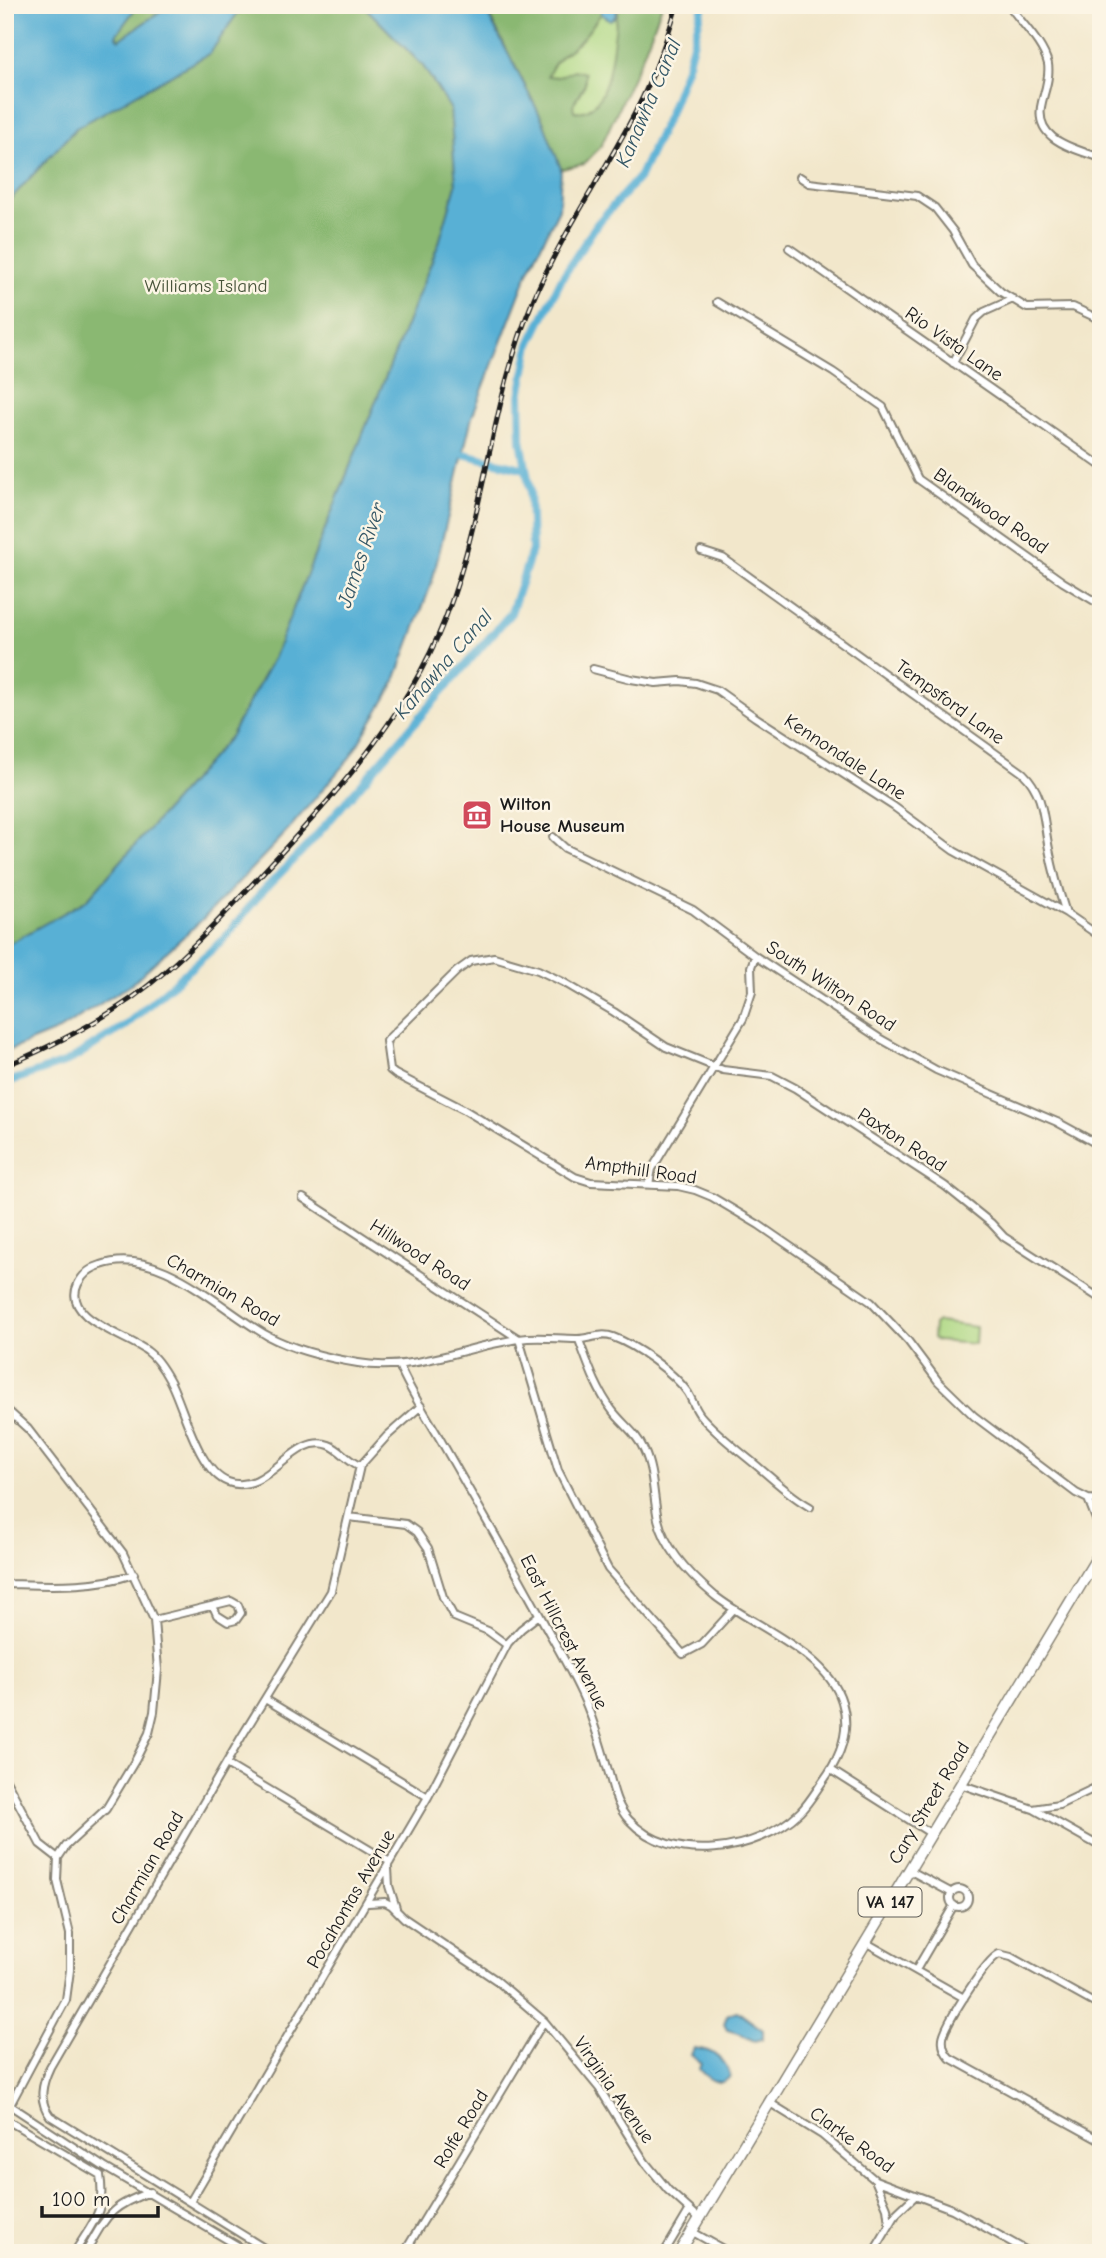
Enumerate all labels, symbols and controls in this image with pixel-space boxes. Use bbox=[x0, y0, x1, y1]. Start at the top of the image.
water label: Kanawha Canal bbox=[610, 35, 686, 171]
park label: Williams Island bbox=[144, 275, 268, 297]
street label: Rio Vista Lane bbox=[901, 302, 1007, 386]
street label: Blandwood Road bbox=[929, 463, 1053, 559]
water label: James River bbox=[332, 498, 391, 611]
water label: Kanawha Canal bbox=[389, 604, 497, 724]
street label: Tempsford Lane bbox=[891, 655, 1009, 749]
street label: Kennondale Lane bbox=[780, 709, 910, 805]
place label: Wilton House Museum bbox=[500, 793, 625, 837]
museum icon: Wilton House Museum bbox=[460, 798, 494, 832]
street label: South Wilton Road bbox=[762, 936, 900, 1036]
street label: Paxton Road bbox=[853, 1103, 951, 1177]
street label: Ampthill Road bbox=[584, 1151, 698, 1189]
street label: Hillwood Road bbox=[366, 1214, 474, 1296]
street label: Charmian Road bbox=[163, 1249, 283, 1331]
street label: East Hillcrest Avenue bbox=[515, 1551, 613, 1713]
street label: Cary Street Road bbox=[884, 1738, 974, 1868]
street label: Charmian Road bbox=[106, 1808, 188, 1928]
street label: Pocahontas Avenue bbox=[302, 1826, 400, 1972]
road number: VA 147 bbox=[858, 1888, 922, 1916]
street label: Virginia Avenue bbox=[569, 2033, 659, 2147]
street label: Rolfe Road bbox=[429, 2086, 493, 2172]
street label: Clarke Road bbox=[806, 2102, 898, 2178]
scale bar bbox=[42, 2174, 158, 2218]
text: 100 m bbox=[52, 2187, 110, 2211]

